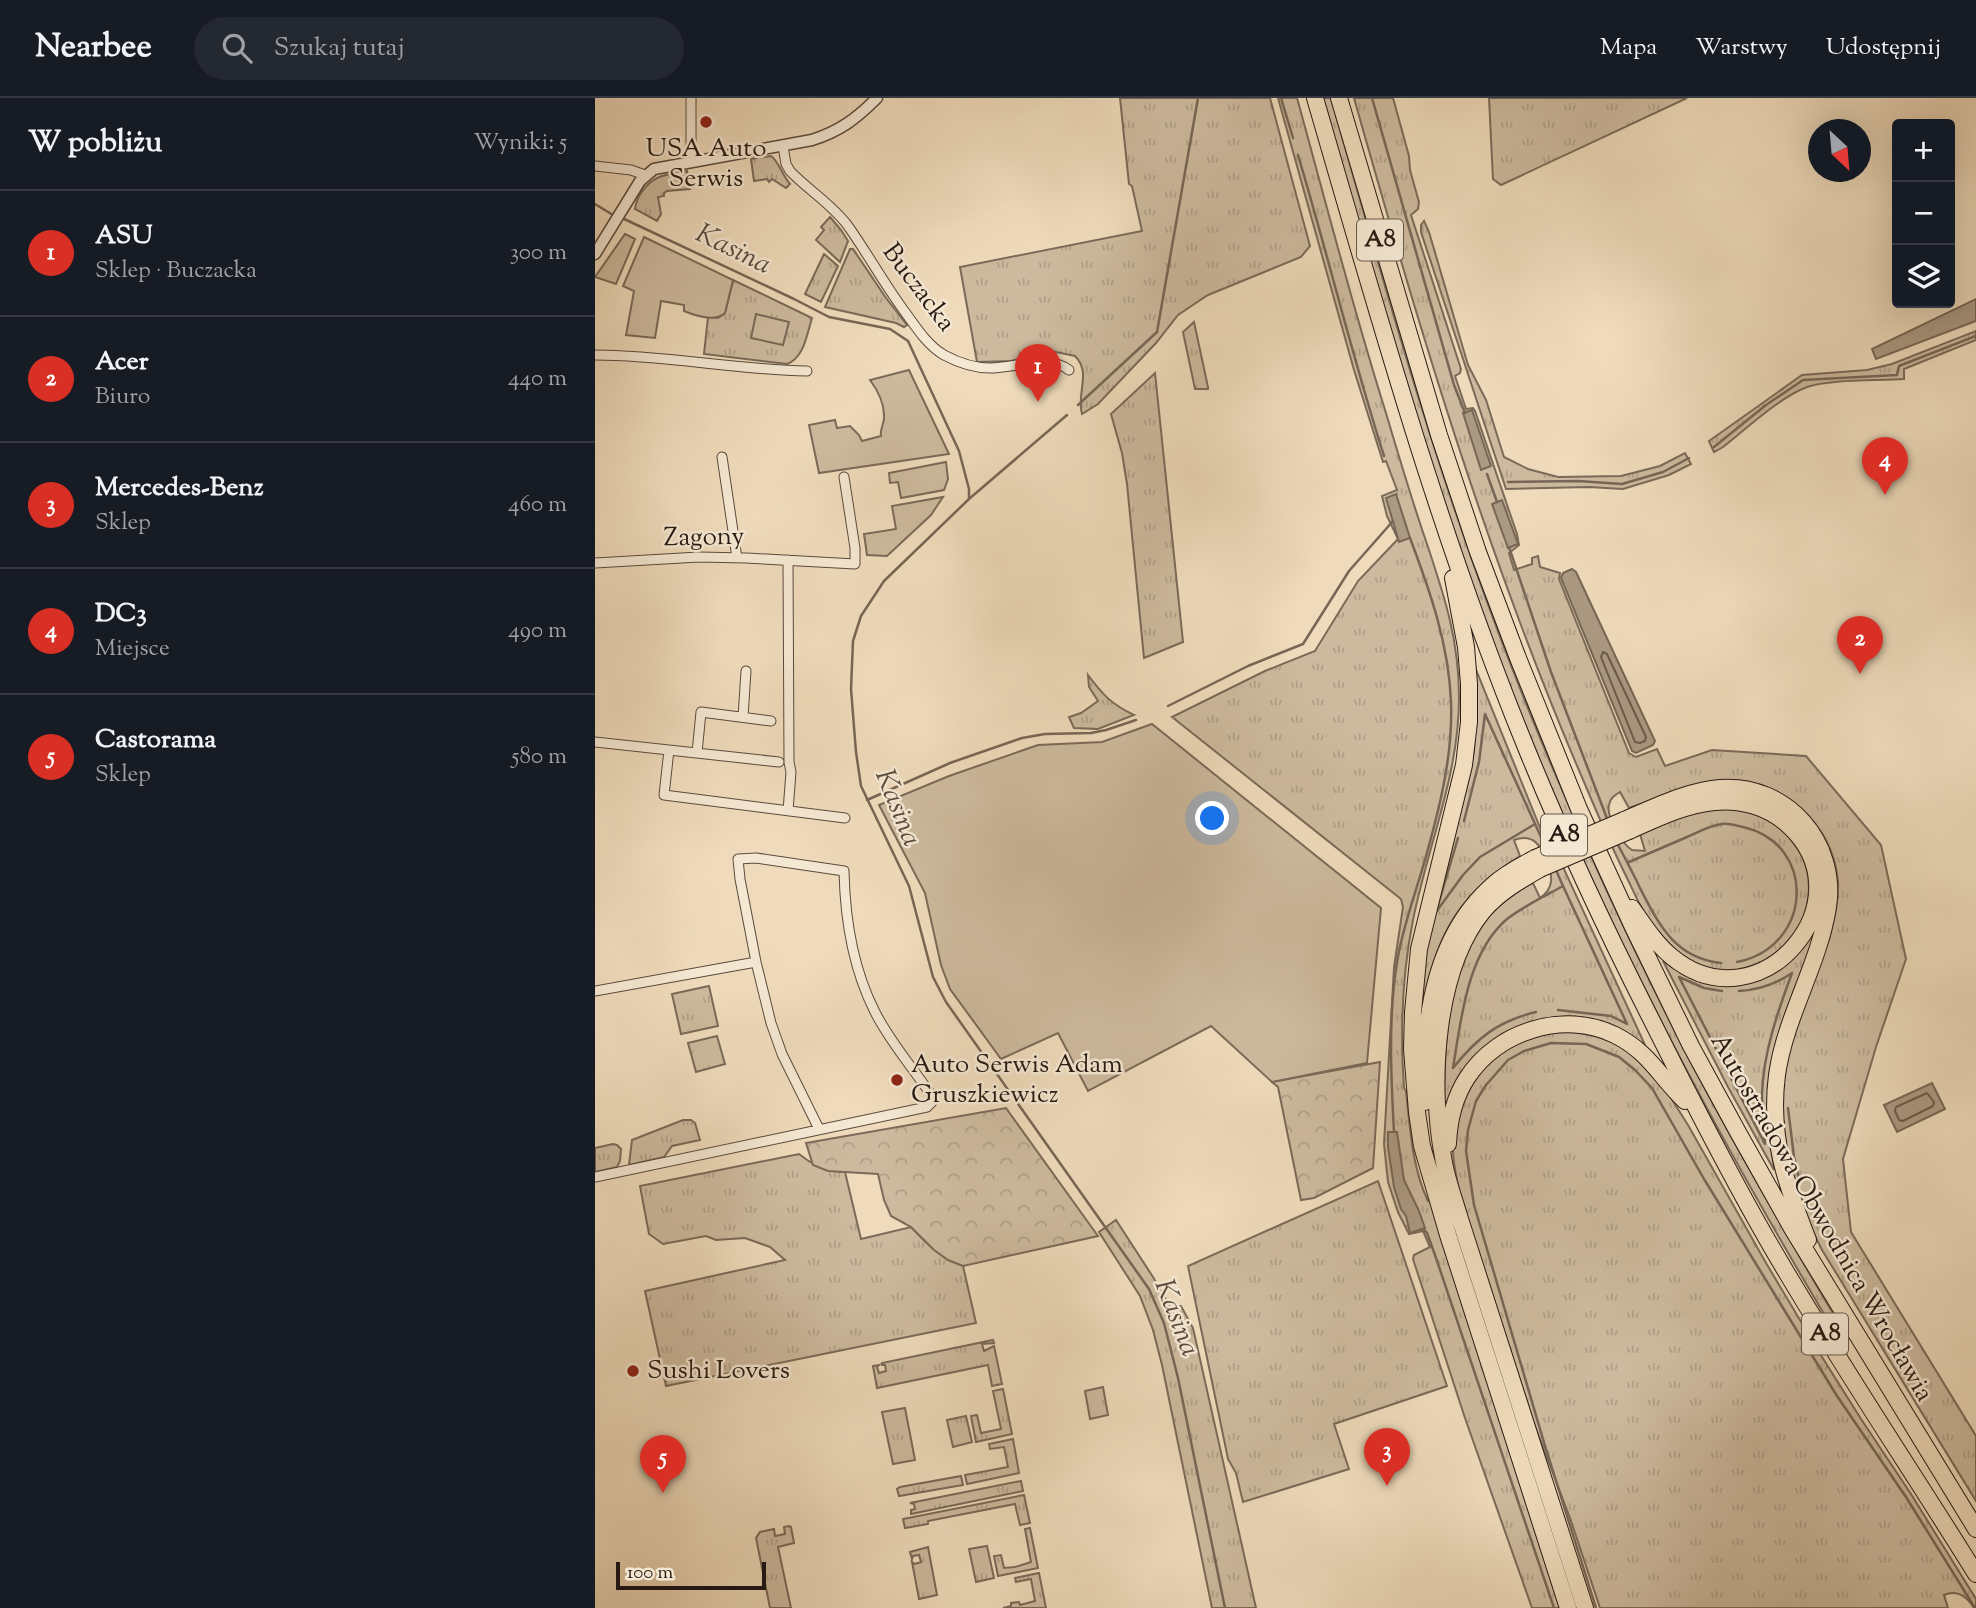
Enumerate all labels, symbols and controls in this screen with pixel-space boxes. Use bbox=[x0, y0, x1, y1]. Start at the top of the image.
search box bbox=[194, 17, 684, 80]
text: Nearbee bbox=[35, 24, 152, 72]
icon: search bbox=[218, 29, 256, 67]
text: Szukaj tutaj bbox=[274, 30, 404, 67]
text: Mapa bbox=[1600, 31, 1657, 65]
text: Warstwy bbox=[1695, 31, 1788, 65]
text: Udostępnij bbox=[1826, 31, 1941, 65]
marker: USA Auto Serwis bbox=[698, 114, 714, 130]
north arrow bbox=[1808, 119, 1871, 182]
map controls bbox=[1892, 119, 1955, 308]
button: + bbox=[1892, 119, 1955, 182]
text: W pobliżu bbox=[28, 122, 162, 165]
text: Wyniki: 5 bbox=[473, 127, 567, 160]
place label: USA Auto Serwis bbox=[646, 131, 766, 198]
button: − bbox=[1892, 182, 1955, 245]
water label: Kasina bbox=[688, 214, 778, 286]
text: ASU bbox=[95, 218, 152, 255]
road number: A8 bbox=[1357, 220, 1403, 260]
street label: Buczacka bbox=[872, 236, 964, 340]
text: 1 bbox=[47, 237, 55, 270]
text: 300 m bbox=[510, 237, 567, 270]
button: layers bbox=[1892, 245, 1955, 308]
text: Sklep · Buczacka bbox=[95, 255, 257, 288]
text: Acer bbox=[95, 344, 148, 381]
pin: 1 bbox=[1015, 344, 1061, 402]
text: 2 bbox=[46, 363, 56, 396]
text: 440 m bbox=[508, 363, 567, 396]
text: Biuro bbox=[95, 381, 150, 414]
pin: 4 bbox=[1862, 437, 1908, 495]
text: Mercedes-Benz bbox=[95, 470, 264, 507]
text: 3 bbox=[46, 489, 56, 522]
text: 460 m bbox=[508, 489, 567, 522]
text: Sklep bbox=[95, 507, 151, 540]
street label: Zagony bbox=[663, 519, 745, 557]
text: DC3 bbox=[95, 596, 147, 633]
text: 4 bbox=[45, 615, 57, 648]
text: 490 m bbox=[508, 615, 567, 648]
pin: 2 bbox=[1837, 616, 1883, 674]
text: Miejsce bbox=[95, 633, 170, 666]
text: Castorama bbox=[95, 722, 216, 759]
text: 5 bbox=[47, 741, 55, 774]
text: 580 m bbox=[512, 741, 567, 774]
text: Sklep bbox=[95, 759, 151, 792]
water label: Kasina bbox=[863, 763, 931, 853]
your location bbox=[1195, 801, 1229, 835]
road number: A8 bbox=[1541, 814, 1587, 856]
street label: Autostradowa Obwodnica Wrocławia bbox=[1700, 1027, 1942, 1409]
place label: Auto Serwis Adam Gruszkiewicz bbox=[911, 1047, 1123, 1114]
marker: Auto Serwis Adam Gruszkiewicz bbox=[889, 1072, 905, 1088]
water label: Kasina bbox=[1143, 1273, 1209, 1363]
road number: A8 bbox=[1802, 1314, 1848, 1354]
place label: Sushi Lovers bbox=[647, 1353, 790, 1390]
marker: Sushi Lovers bbox=[625, 1363, 641, 1379]
pin: 3 bbox=[1364, 1428, 1410, 1486]
pin: 5 bbox=[640, 1435, 686, 1493]
scale bar bbox=[616, 1559, 767, 1591]
text: 100 m bbox=[627, 1560, 673, 1587]

